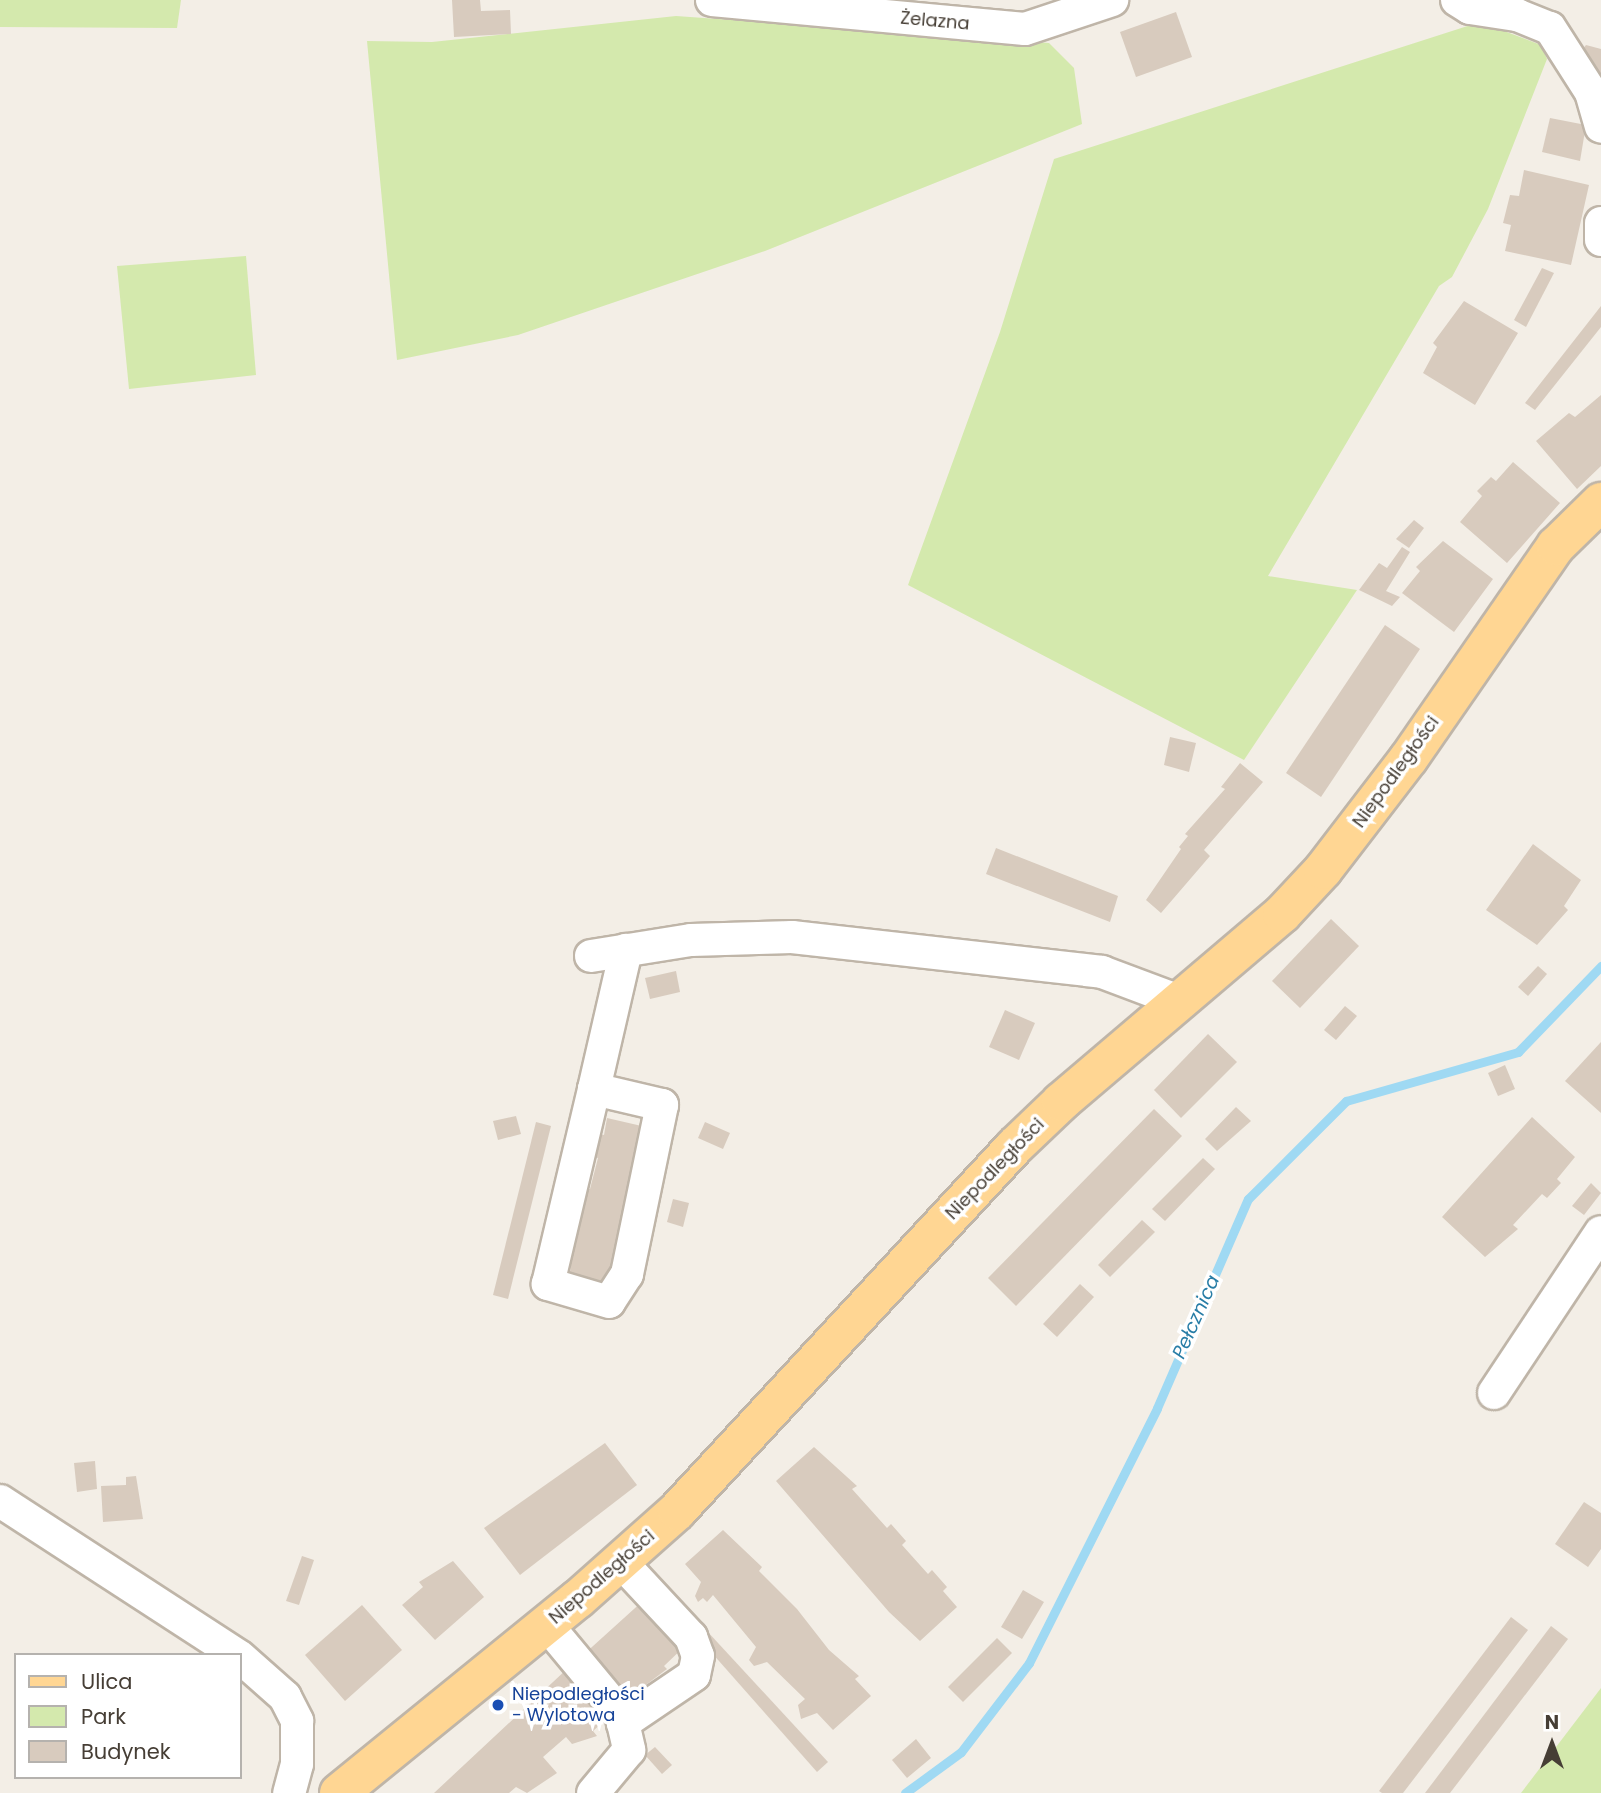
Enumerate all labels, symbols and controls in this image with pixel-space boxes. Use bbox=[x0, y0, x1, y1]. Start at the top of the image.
street label: Żelazna bbox=[900, 7, 970, 35]
street label: Niepodległości bbox=[1348, 712, 1444, 832]
street label: Niepodległości bbox=[941, 1114, 1049, 1224]
water label: Pełcznica bbox=[1167, 1272, 1225, 1362]
street label: Niepodległości bbox=[545, 1525, 659, 1629]
legend bbox=[14, 1653, 242, 1779]
text: Ulica bbox=[81, 1667, 132, 1696]
place label: Niepodległości - Wylotowa bbox=[512, 1684, 645, 1726]
marker: Niepodległości - Wylotowa bbox=[490, 1697, 506, 1713]
text: Park bbox=[81, 1702, 126, 1731]
north arrow bbox=[1517, 1709, 1587, 1779]
text: N bbox=[1545, 1709, 1559, 1736]
text: Budynek bbox=[81, 1737, 171, 1766]

